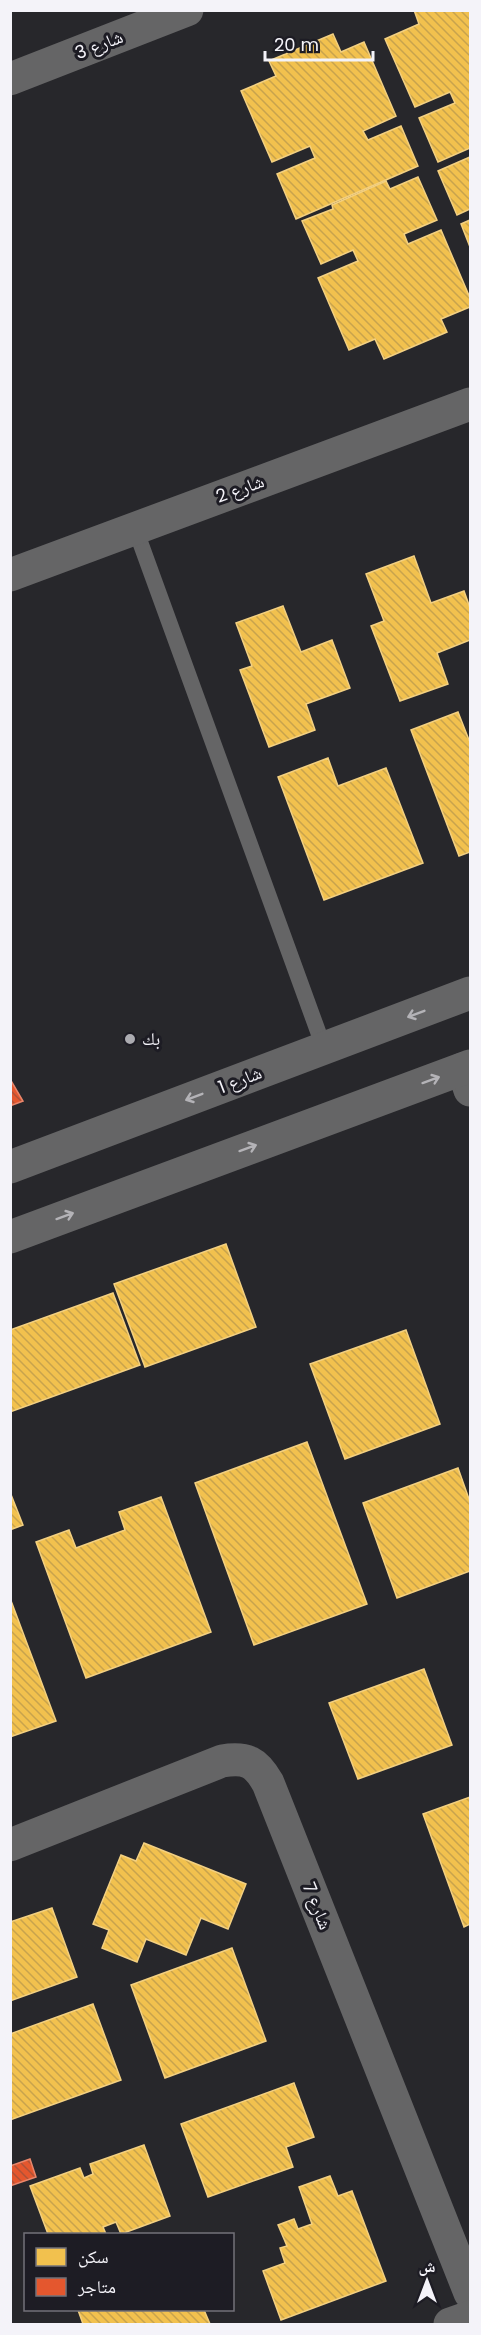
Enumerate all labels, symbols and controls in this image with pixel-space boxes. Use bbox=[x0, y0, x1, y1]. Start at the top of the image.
street label: شارع 3 bbox=[71, 24, 126, 65]
scale bar bbox=[265, 24, 373, 62]
text: 20 m bbox=[274, 32, 319, 57]
street label: شارع 2 bbox=[212, 468, 267, 509]
one-way arrow bbox=[407, 1009, 426, 1020]
place label: بك bbox=[142, 1026, 160, 1051]
marker: بك bbox=[123, 1032, 137, 1046]
street label: شارع 1 bbox=[214, 1060, 265, 1099]
one-way arrow bbox=[421, 1074, 440, 1085]
one-way arrow bbox=[185, 1093, 204, 1104]
one-way arrow bbox=[238, 1142, 257, 1153]
one-way arrow bbox=[55, 1210, 74, 1221]
street label: شارع 7 bbox=[297, 1878, 338, 1933]
legend bbox=[24, 2233, 234, 2311]
text: سكن bbox=[78, 2244, 109, 2269]
north arrow bbox=[397, 2251, 457, 2311]
text: ش bbox=[419, 2255, 436, 2278]
text: متاجر bbox=[77, 2274, 116, 2299]

